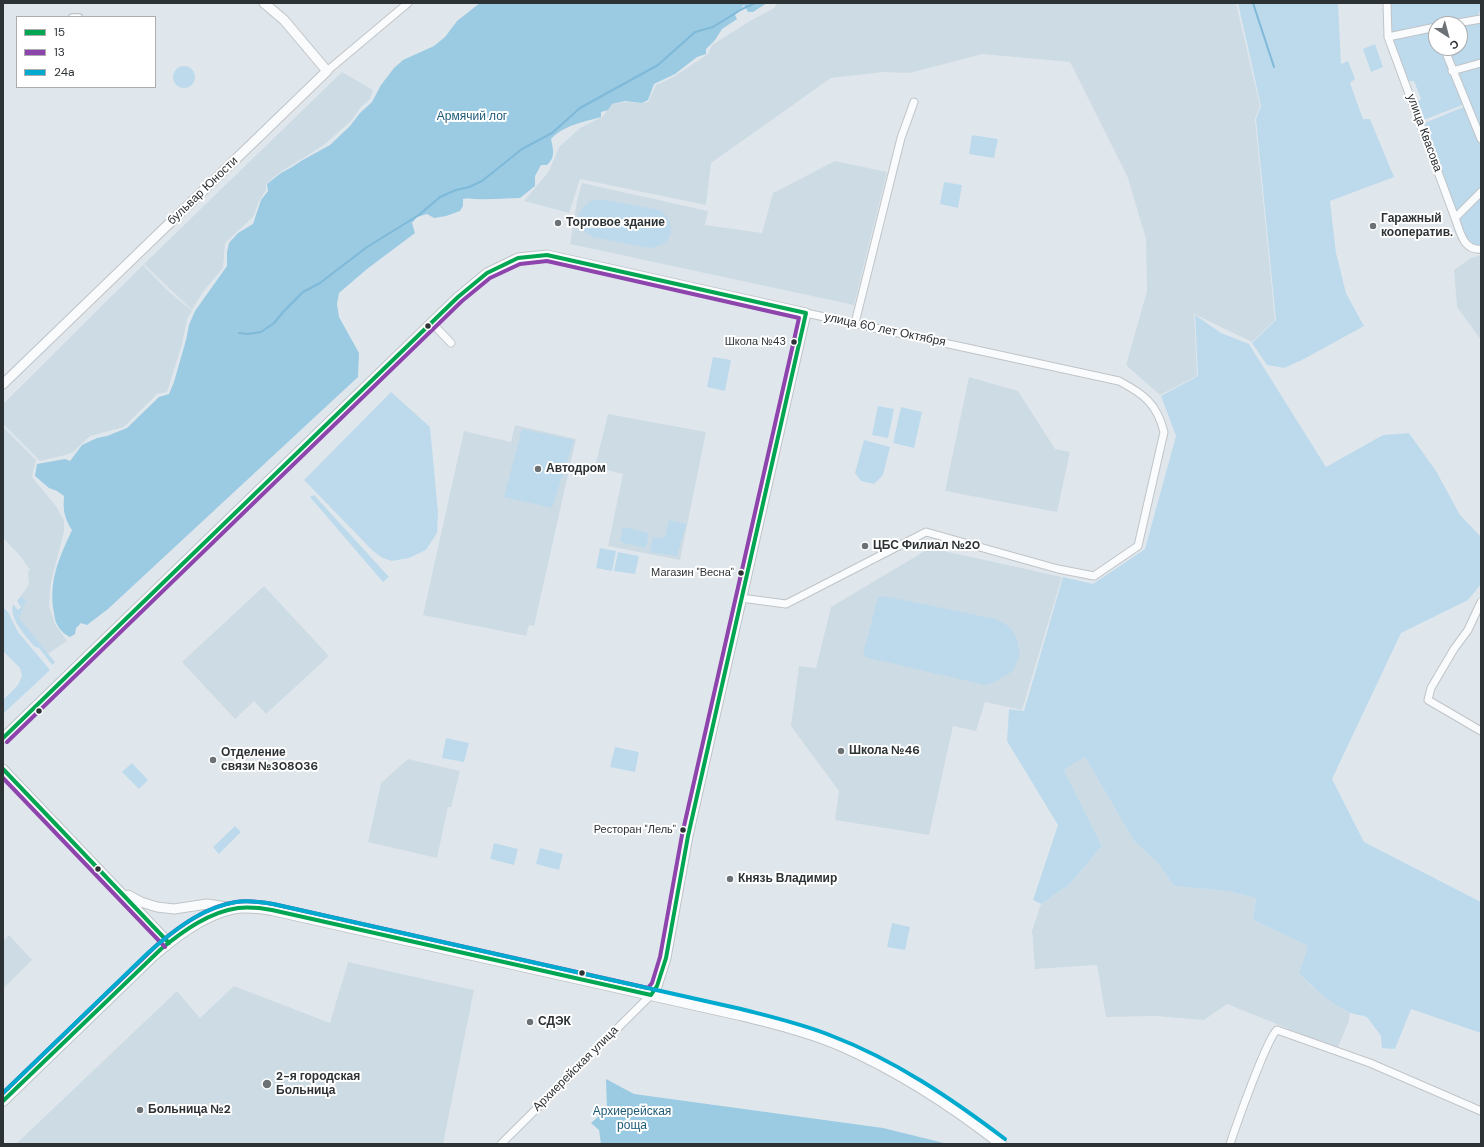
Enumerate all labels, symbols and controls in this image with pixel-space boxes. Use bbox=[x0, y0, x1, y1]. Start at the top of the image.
legend bbox=[16, 16, 156, 88]
north arrow bbox=[1428, 16, 1468, 56]
text: 15 bbox=[54, 24, 65, 40]
text: С bbox=[1447, 37, 1462, 53]
text: 13 bbox=[54, 44, 65, 60]
text: 24a bbox=[54, 64, 75, 80]
street label: улица Квасова bbox=[1403, 92, 1445, 174]
park label: Армячий лог bbox=[437, 110, 507, 124]
street label: бульвар Юности bbox=[165, 154, 241, 228]
place label: Гаражный кооператив. bbox=[1381, 212, 1453, 240]
place label: Торговое здание bbox=[566, 216, 665, 230]
marker: Торговое здание bbox=[553, 218, 563, 228]
marker: Гаражный кооператив. bbox=[1368, 221, 1378, 231]
street label: улица 60 лет Октября bbox=[823, 310, 947, 350]
unlabelled marker bbox=[423, 321, 433, 331]
place label: Школа №43 bbox=[725, 335, 786, 349]
marker: Школа №43 bbox=[789, 337, 799, 347]
place label: Автодром bbox=[546, 462, 606, 476]
marker: Автодром bbox=[533, 464, 543, 474]
place label: ЦБС Филиал №20 bbox=[873, 539, 980, 553]
marker: ЦБС Филиал №20 bbox=[860, 541, 870, 551]
place label: Магазин "Весна" bbox=[651, 566, 734, 580]
marker: Магазин "Весна" bbox=[736, 568, 746, 578]
unlabelled marker bbox=[34, 706, 44, 716]
place label: Школа №46 bbox=[849, 744, 920, 758]
place label: Отделение связи №308036 bbox=[221, 746, 318, 774]
marker: Школа №46 bbox=[836, 746, 846, 756]
marker: Отделение связи №308036 bbox=[208, 755, 218, 765]
place label: Ресторан "Лель" bbox=[594, 823, 676, 837]
marker: Ресторан "Лель" bbox=[678, 825, 688, 835]
unlabelled marker bbox=[93, 864, 103, 874]
place label: Князь Владимир bbox=[738, 872, 837, 886]
marker: Князь Владимир bbox=[725, 874, 735, 884]
unlabelled marker bbox=[577, 968, 587, 978]
place label: СДЭК bbox=[538, 1015, 571, 1029]
marker: СДЭК bbox=[525, 1017, 535, 1027]
street label: Архиерейская улица bbox=[530, 1023, 622, 1115]
place label: 2-я городская Больница bbox=[276, 1070, 360, 1098]
marker: 2-я городская Больница bbox=[261, 1078, 273, 1090]
place label: Больница №2 bbox=[148, 1103, 231, 1117]
marker: Больница №2 bbox=[135, 1105, 145, 1115]
park label: Архиерейская роща bbox=[593, 1105, 671, 1133]

